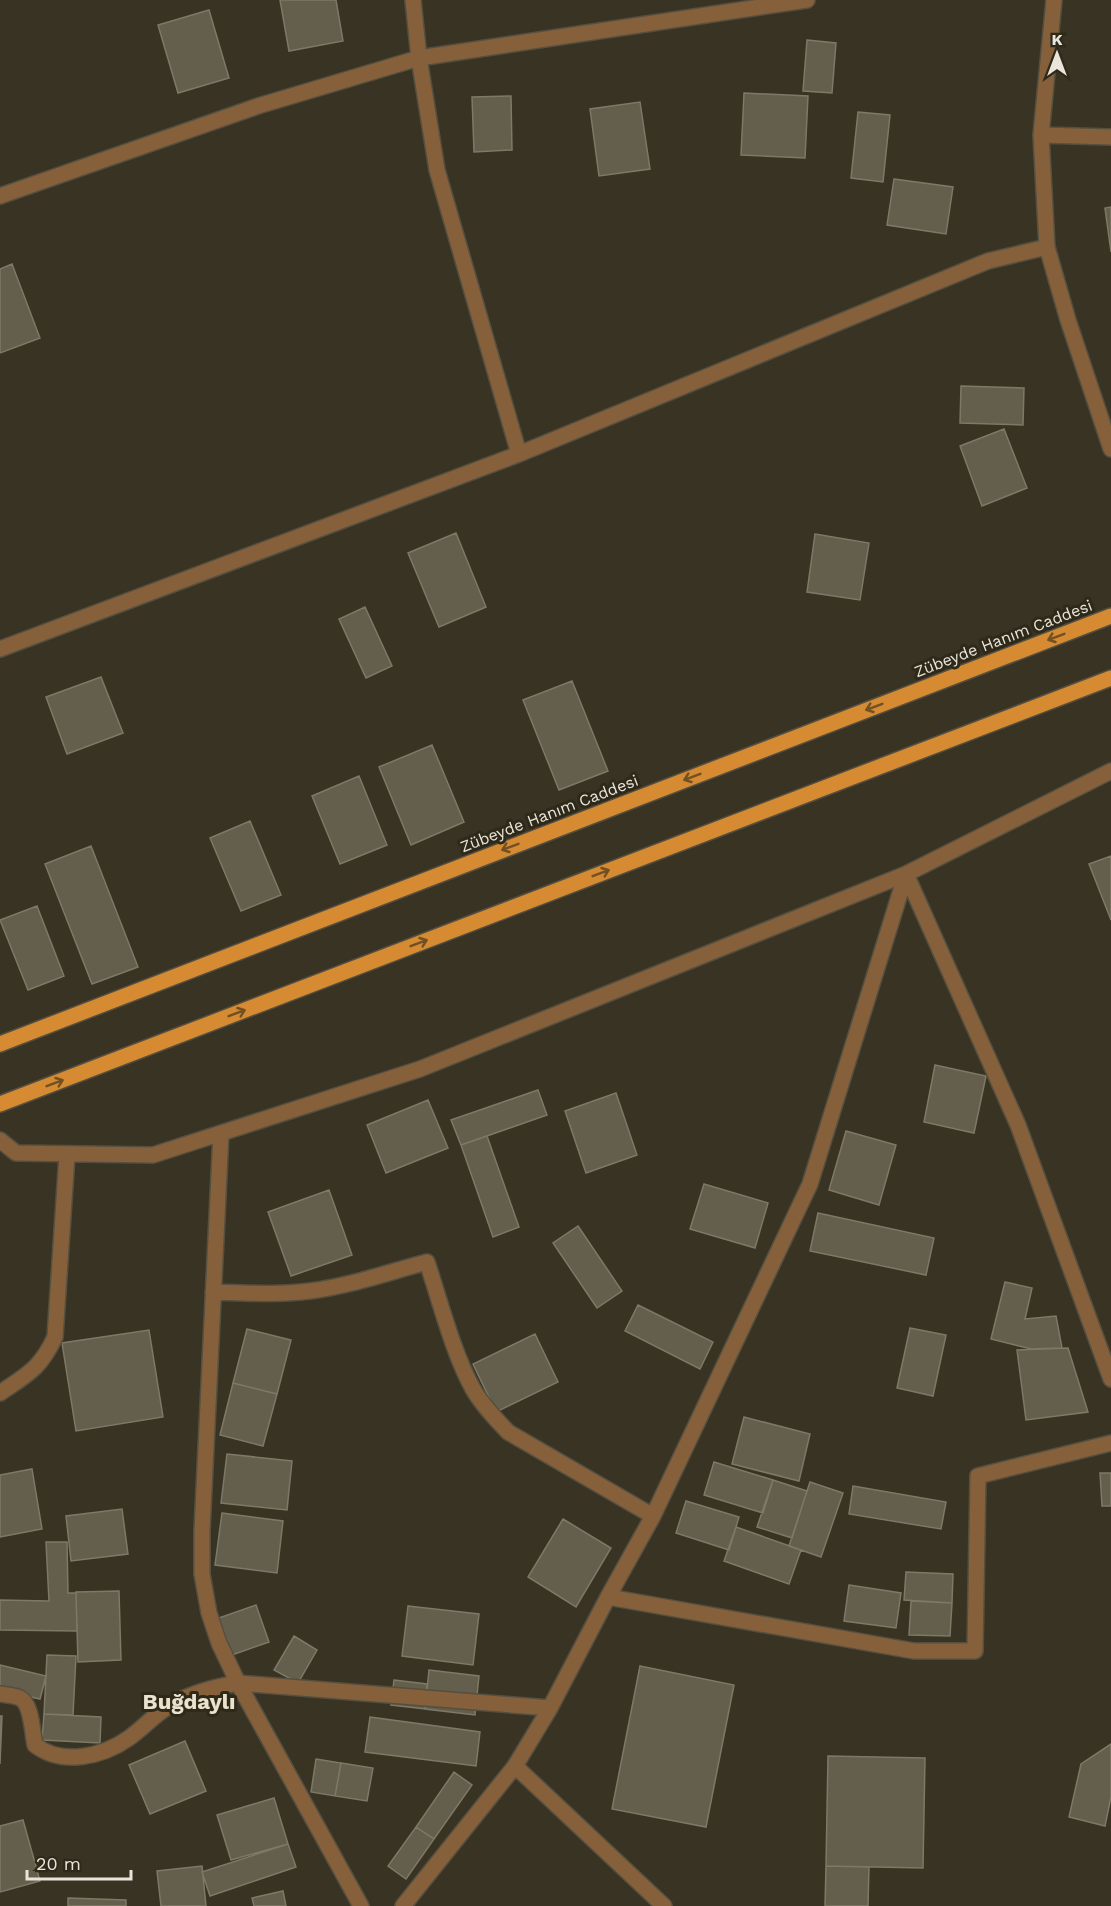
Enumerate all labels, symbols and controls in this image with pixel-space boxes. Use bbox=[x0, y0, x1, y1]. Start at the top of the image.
north arrow bbox=[1027, 24, 1087, 84]
text: K bbox=[1051, 30, 1063, 49]
street label: Zübeyde Hanım Caddesi bbox=[912, 596, 1095, 681]
one-way arrow bbox=[1048, 632, 1066, 643]
one-way arrow bbox=[866, 702, 884, 713]
street label: Zübeyde Hanım Caddesi bbox=[458, 771, 641, 856]
one-way arrow bbox=[684, 772, 702, 783]
one-way arrow bbox=[502, 842, 520, 853]
one-way arrow bbox=[591, 867, 610, 878]
one-way arrow bbox=[409, 937, 428, 948]
one-way arrow bbox=[227, 1007, 246, 1018]
one-way arrow bbox=[45, 1076, 63, 1087]
district label: Buğdaylı bbox=[143, 1689, 235, 1714]
scale bar bbox=[27, 1843, 130, 1881]
text: 20 m bbox=[36, 1853, 81, 1874]

